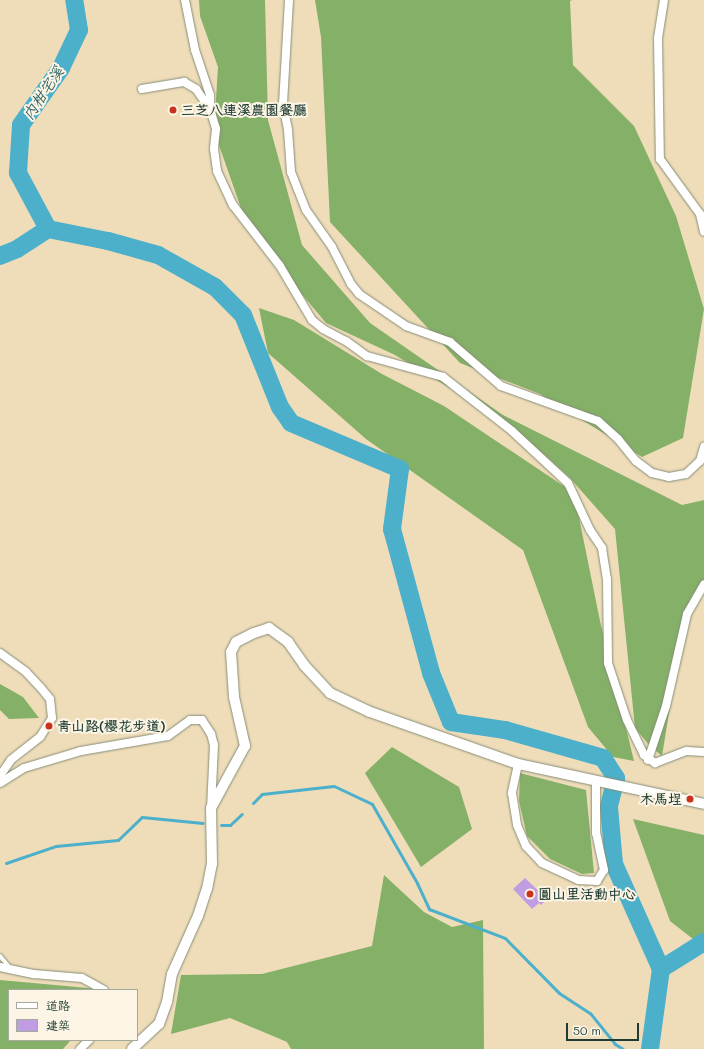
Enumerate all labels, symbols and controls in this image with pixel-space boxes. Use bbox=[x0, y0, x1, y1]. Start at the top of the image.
water label: 內柑宅溪 bbox=[19, 63, 67, 123]
place label: 三芝八連溪農園餐廳 bbox=[181, 102, 307, 118]
marker: 三芝八連溪農園餐廳 bbox=[168, 105, 178, 115]
place label: 青山路(櫻花步道) bbox=[57, 718, 166, 734]
marker: 青山路(櫻花步道) bbox=[44, 721, 54, 731]
place label: 木馬埕 bbox=[640, 791, 682, 807]
marker: 木馬埕 bbox=[685, 794, 695, 804]
place label: 圓山里活動中心 bbox=[538, 886, 636, 902]
marker: 圓山里活動中心 bbox=[525, 889, 535, 899]
legend bbox=[8, 989, 138, 1041]
text: 道路 bbox=[46, 997, 70, 1013]
scale bar bbox=[568, 1015, 641, 1041]
text: 建築 bbox=[46, 1017, 70, 1033]
text: 50 m bbox=[573, 1022, 601, 1038]

